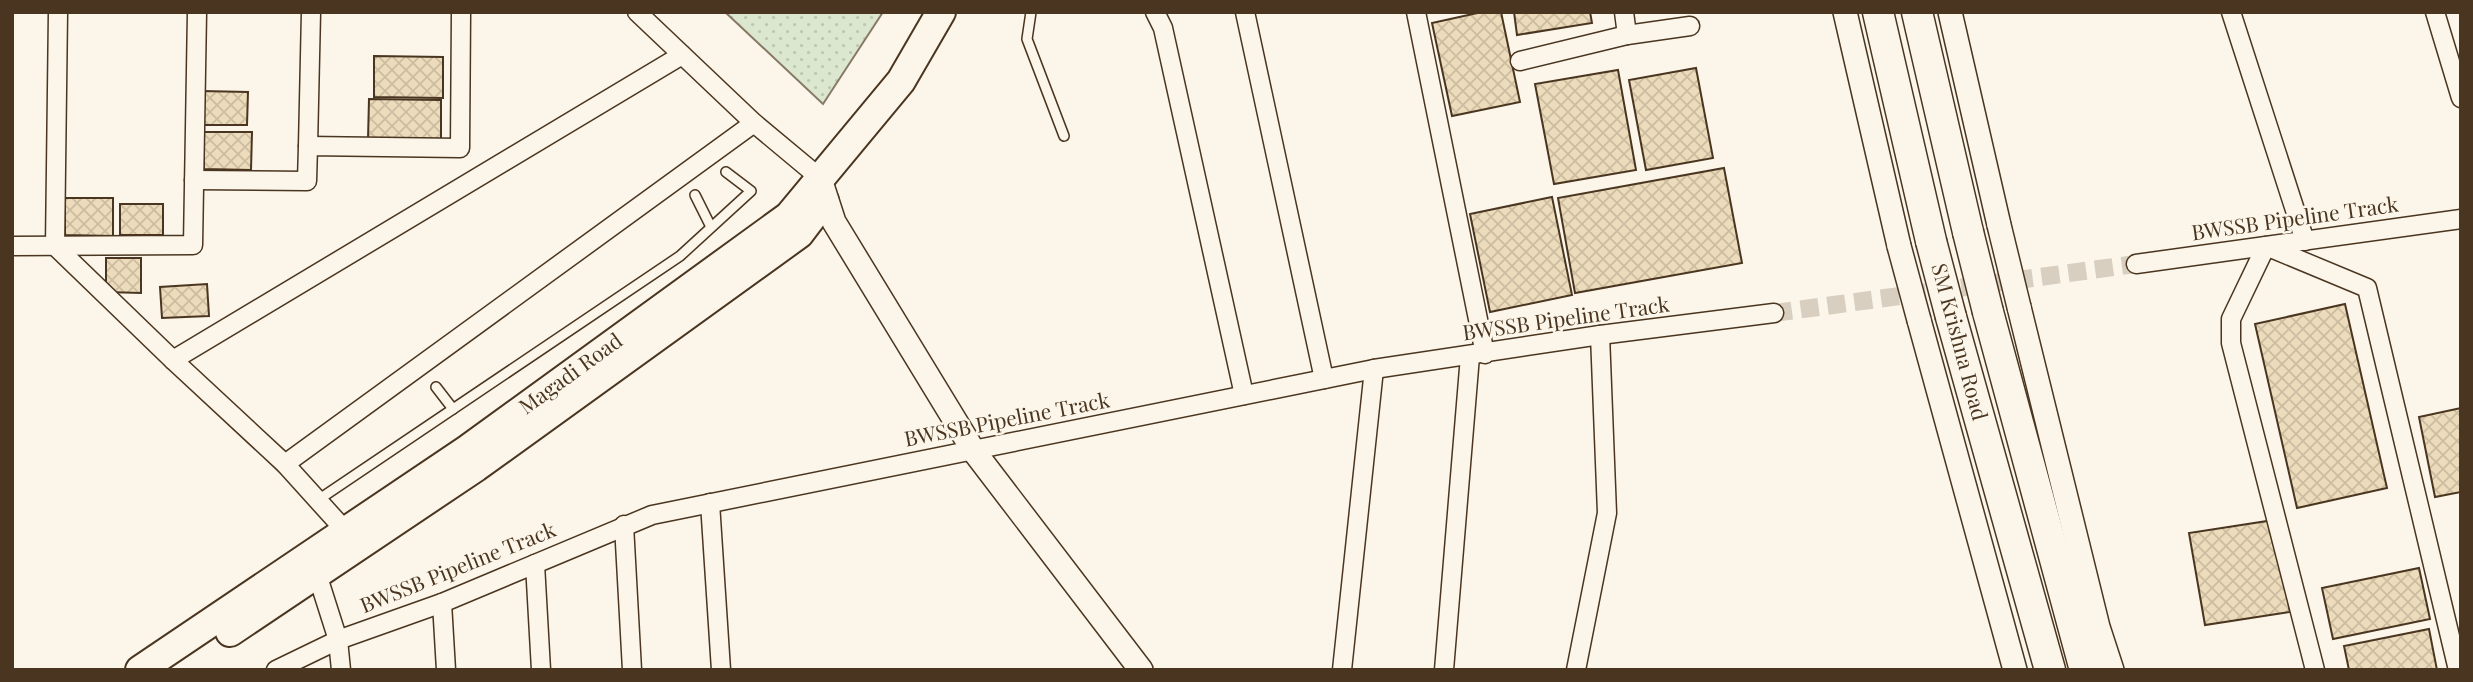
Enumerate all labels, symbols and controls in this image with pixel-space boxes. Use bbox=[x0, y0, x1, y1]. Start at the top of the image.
street label: BWSSB Pipeline Track bbox=[2189, 189, 2400, 245]
street label: SM Krishna Road bbox=[1926, 260, 1995, 423]
street label: BWSSB Pipeline Track bbox=[1460, 289, 1671, 345]
street label: Magadi Road bbox=[513, 325, 627, 419]
street label: BWSSB Pipeline Track bbox=[902, 384, 1112, 452]
street label: BWSSB Pipeline Track bbox=[355, 514, 560, 618]

